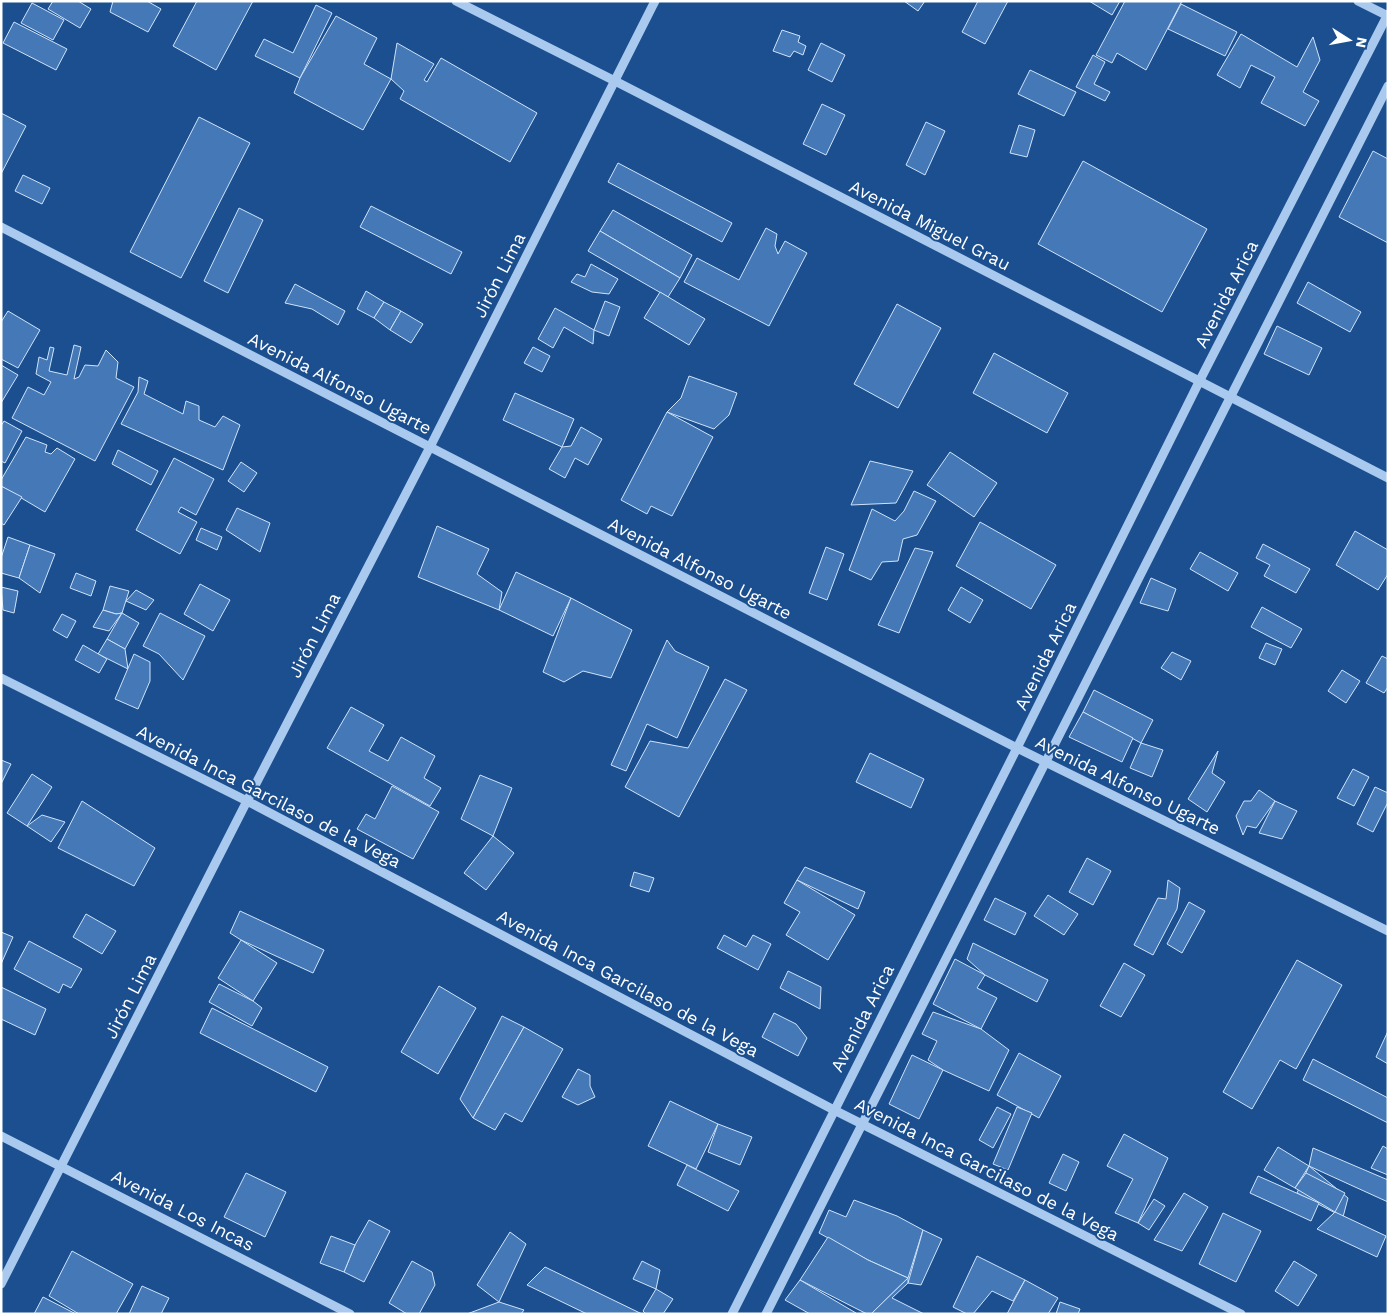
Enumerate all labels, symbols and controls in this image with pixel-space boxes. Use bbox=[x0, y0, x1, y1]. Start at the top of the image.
north arrow bbox=[1324, 15, 1374, 65]
text: N bbox=[1353, 36, 1371, 49]
street label: Avenida Miguel Grau bbox=[846, 175, 1014, 275]
street label: Jirón Lima bbox=[469, 229, 529, 321]
street label: Avenida Arica bbox=[1190, 237, 1262, 351]
street label: Avenida Alfonso Ugarte bbox=[245, 328, 435, 438]
street label: Avenida Alfonso Ugarte bbox=[605, 513, 795, 623]
street label: Jirón Lima bbox=[284, 589, 344, 681]
street label: Avenida Arica bbox=[1010, 598, 1080, 714]
street label: Avenida Inca Garcilaso de la Vega bbox=[134, 720, 404, 872]
street label: Avenida Alfonso Ugarte bbox=[1032, 731, 1224, 839]
street label: Avenida Inca Garcilaso de la Vega bbox=[494, 905, 762, 1061]
street label: Jirón Lima bbox=[100, 950, 160, 1042]
street label: Avenida Arica bbox=[826, 961, 898, 1075]
street label: Avenida Inca Garcilaso de la Vega bbox=[852, 1093, 1122, 1245]
street label: Avenida Los Incas bbox=[108, 1165, 258, 1255]

